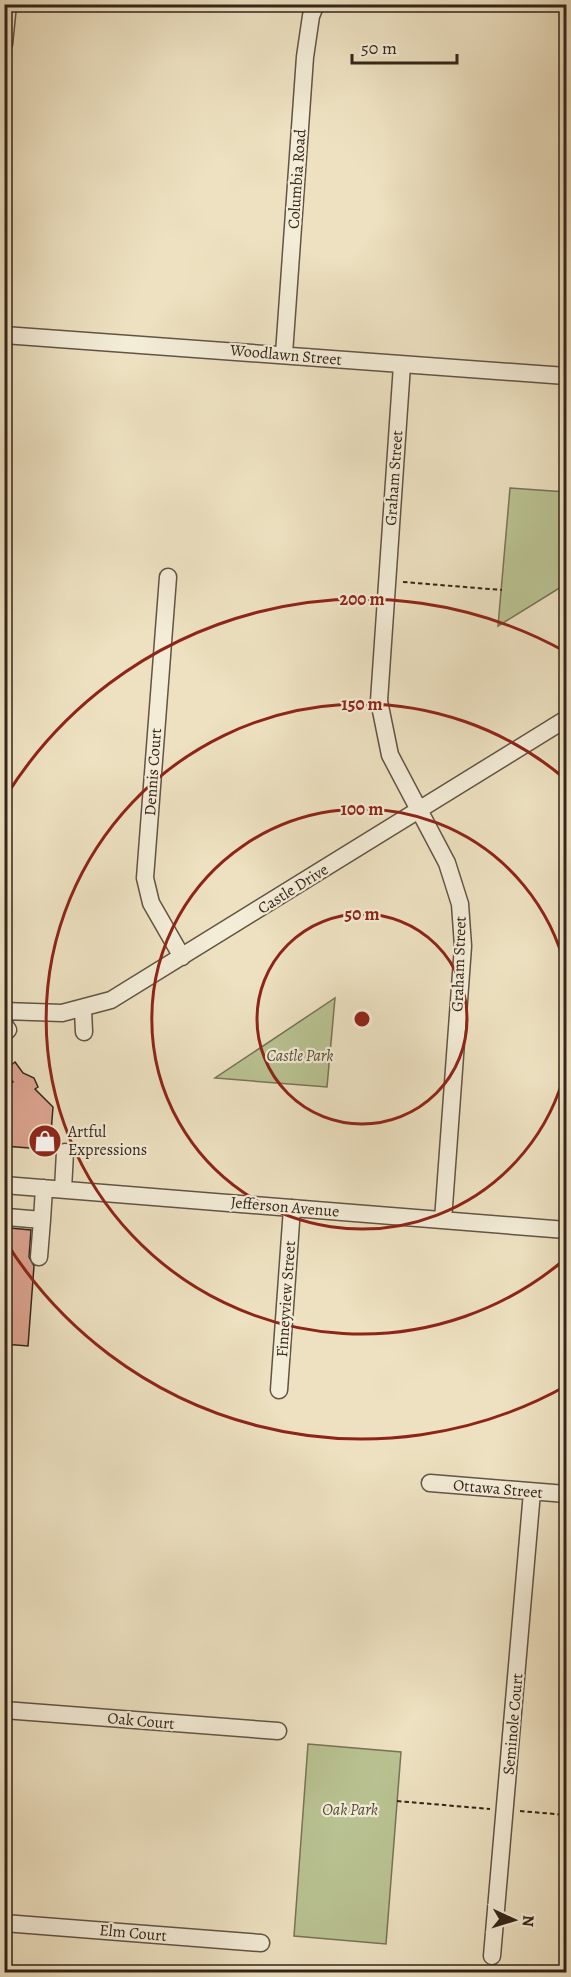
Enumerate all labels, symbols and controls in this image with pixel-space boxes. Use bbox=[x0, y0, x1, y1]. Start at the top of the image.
scale bar bbox=[352, 27, 457, 65]
text: 50 m bbox=[361, 36, 397, 60]
street label: Columbia Road bbox=[283, 128, 311, 230]
street label: Woodlawn Street bbox=[228, 339, 343, 371]
street label: Graham Street bbox=[380, 430, 408, 526]
text: 200 m bbox=[339, 587, 385, 611]
text: 150 m bbox=[341, 692, 383, 716]
street label: Dennis Court bbox=[139, 727, 167, 817]
text: 100 m bbox=[341, 797, 383, 821]
street label: Castle Drive bbox=[254, 859, 332, 919]
text: 50 m bbox=[345, 902, 379, 926]
street label: Graham Street bbox=[446, 916, 472, 1012]
centre of rings bbox=[352, 1009, 372, 1029]
park label: Castle Park bbox=[267, 1045, 333, 1067]
place label: Artful Expressions bbox=[67, 1121, 147, 1161]
shop icon: Artful Expressions bbox=[27, 1123, 63, 1159]
street label: Jefferson Avenue bbox=[230, 1191, 340, 1223]
street label: Finneyview Street bbox=[271, 1240, 301, 1358]
street label: Ottawa Street bbox=[452, 1474, 544, 1504]
street label: Seminole Court bbox=[498, 1672, 528, 1776]
street label: Oak Court bbox=[106, 1707, 176, 1735]
park label: Oak Park bbox=[322, 1799, 378, 1821]
north arrow bbox=[484, 1890, 544, 1950]
text: N bbox=[517, 1914, 539, 1928]
street label: Elm Court bbox=[98, 1919, 168, 1947]

